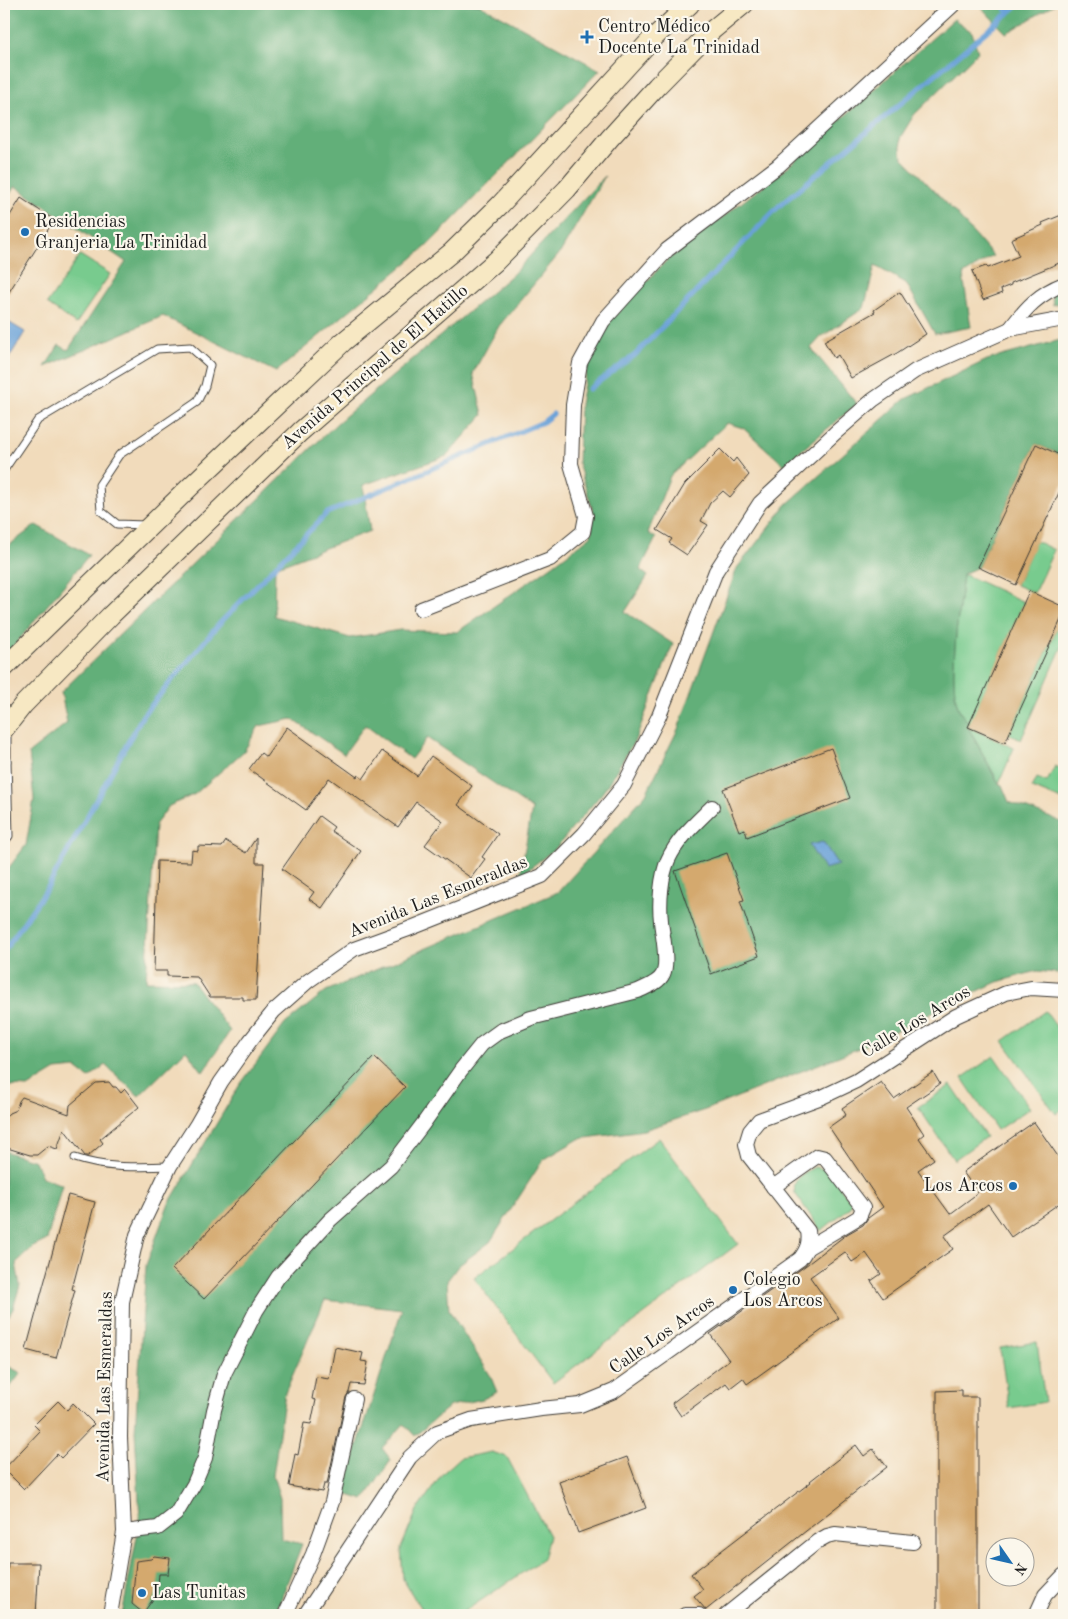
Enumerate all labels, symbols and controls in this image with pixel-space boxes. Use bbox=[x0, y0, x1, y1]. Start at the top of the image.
place label: Centro Médico Docente La Trinidad bbox=[598, 18, 760, 57]
marker: Centro Médico Docente La Trinidad bbox=[580, 30, 594, 44]
place label: Residencias Granjeria La Trinidad bbox=[35, 213, 208, 252]
marker: Residencias Granjeria La Trinidad bbox=[19, 226, 31, 238]
street label: Avenida Principal de El Hatillo bbox=[278, 281, 472, 453]
street label: Avenida Las Esmeraldas bbox=[346, 853, 530, 941]
street label: Calle Los Arcos bbox=[858, 982, 974, 1062]
place label: Los Arcos bbox=[923, 1177, 1003, 1195]
marker: Los Arcos bbox=[1007, 1180, 1019, 1192]
place label: Colegio Los Arcos bbox=[743, 1271, 823, 1310]
marker: Colegio Los Arcos bbox=[727, 1284, 739, 1296]
street label: Avenida Las Esmeraldas bbox=[94, 1291, 116, 1483]
street label: Calle Los Arcos bbox=[606, 1292, 718, 1378]
north arrow bbox=[986, 1536, 1036, 1586]
text: N bbox=[1011, 1560, 1029, 1577]
place label: Las Tunitas bbox=[152, 1584, 246, 1602]
marker: Las Tunitas bbox=[136, 1587, 148, 1599]

